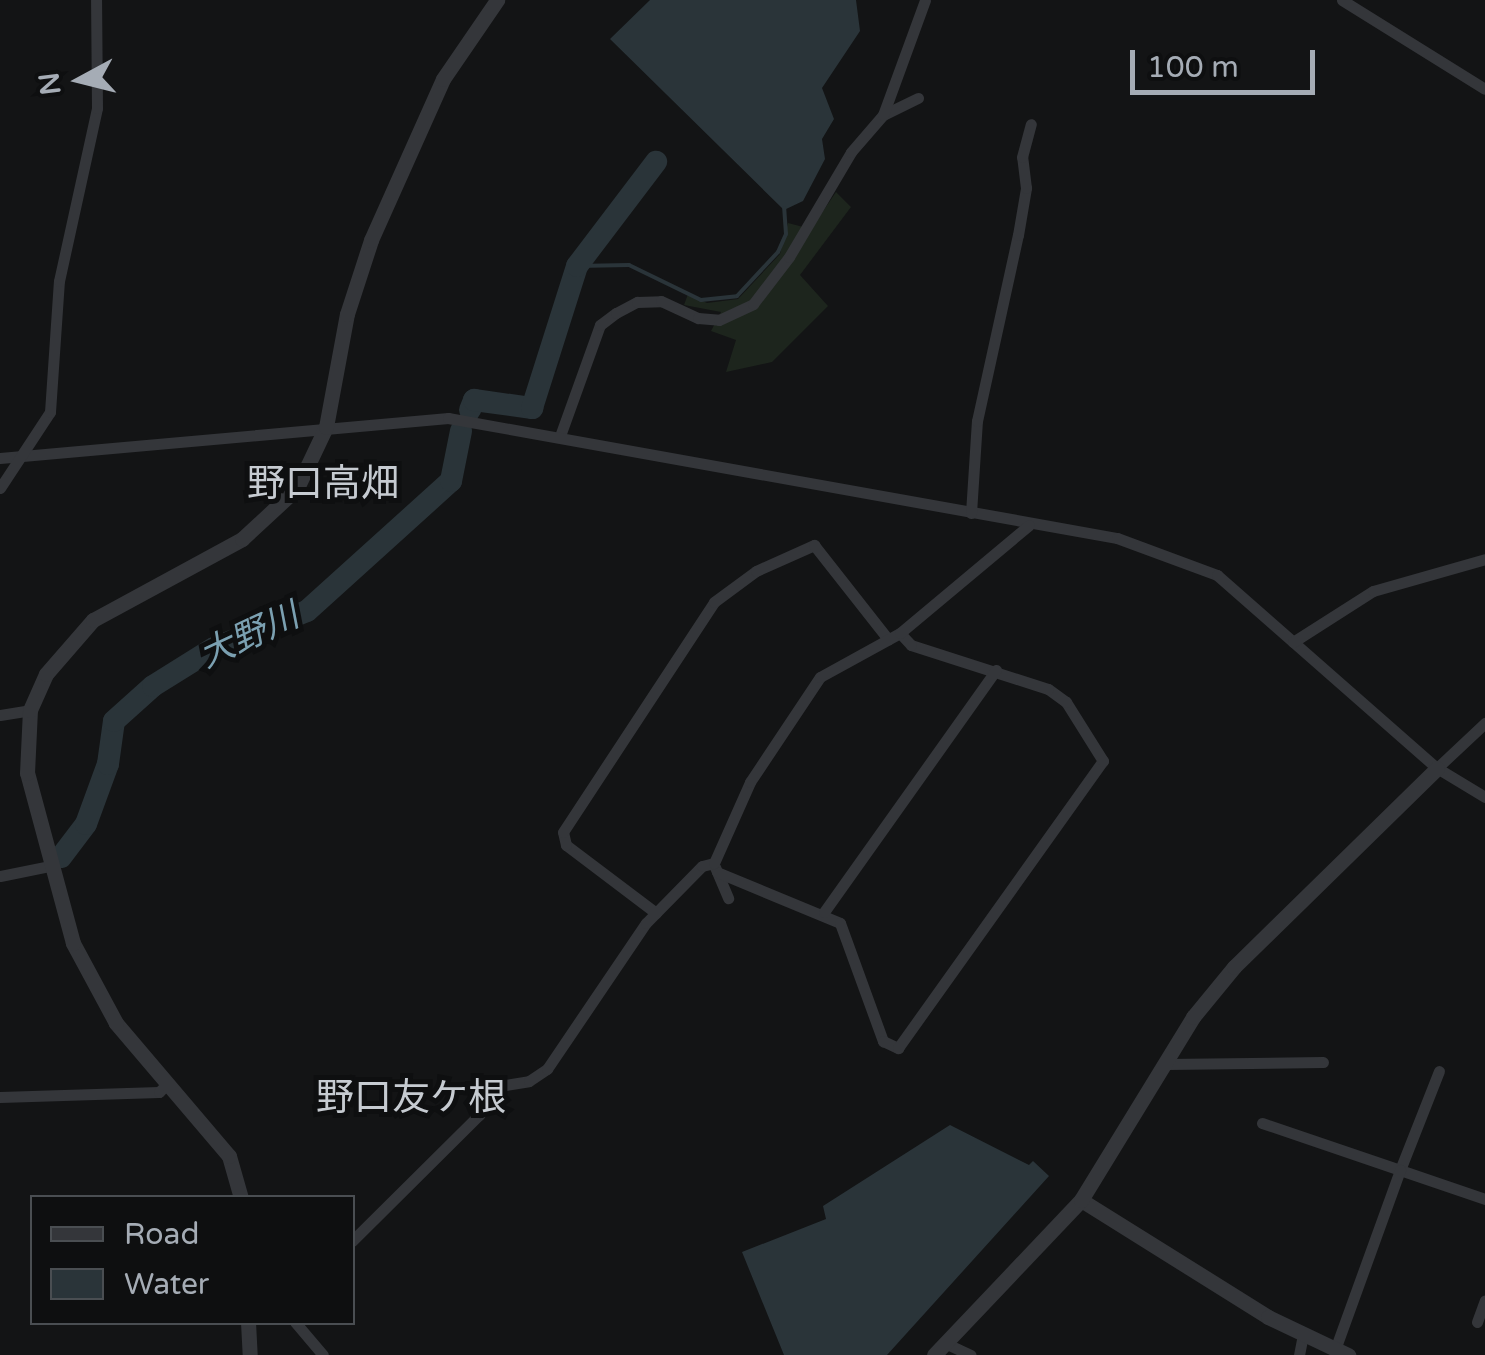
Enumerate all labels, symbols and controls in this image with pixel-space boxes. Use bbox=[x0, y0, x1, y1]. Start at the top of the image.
north arrow bbox=[30, 30, 130, 130]
scale bar bbox=[1135, 30, 1320, 92]
text: 100 m bbox=[1147, 49, 1239, 86]
text: N bbox=[32, 70, 68, 97]
district label: 野口高畑 bbox=[247, 462, 399, 508]
water label: 大野川 bbox=[193, 595, 305, 677]
district label: 野口友ケ根 bbox=[316, 1076, 506, 1122]
legend bbox=[30, 1195, 355, 1325]
text: Road bbox=[124, 1216, 199, 1253]
text: Water bbox=[124, 1266, 209, 1303]

